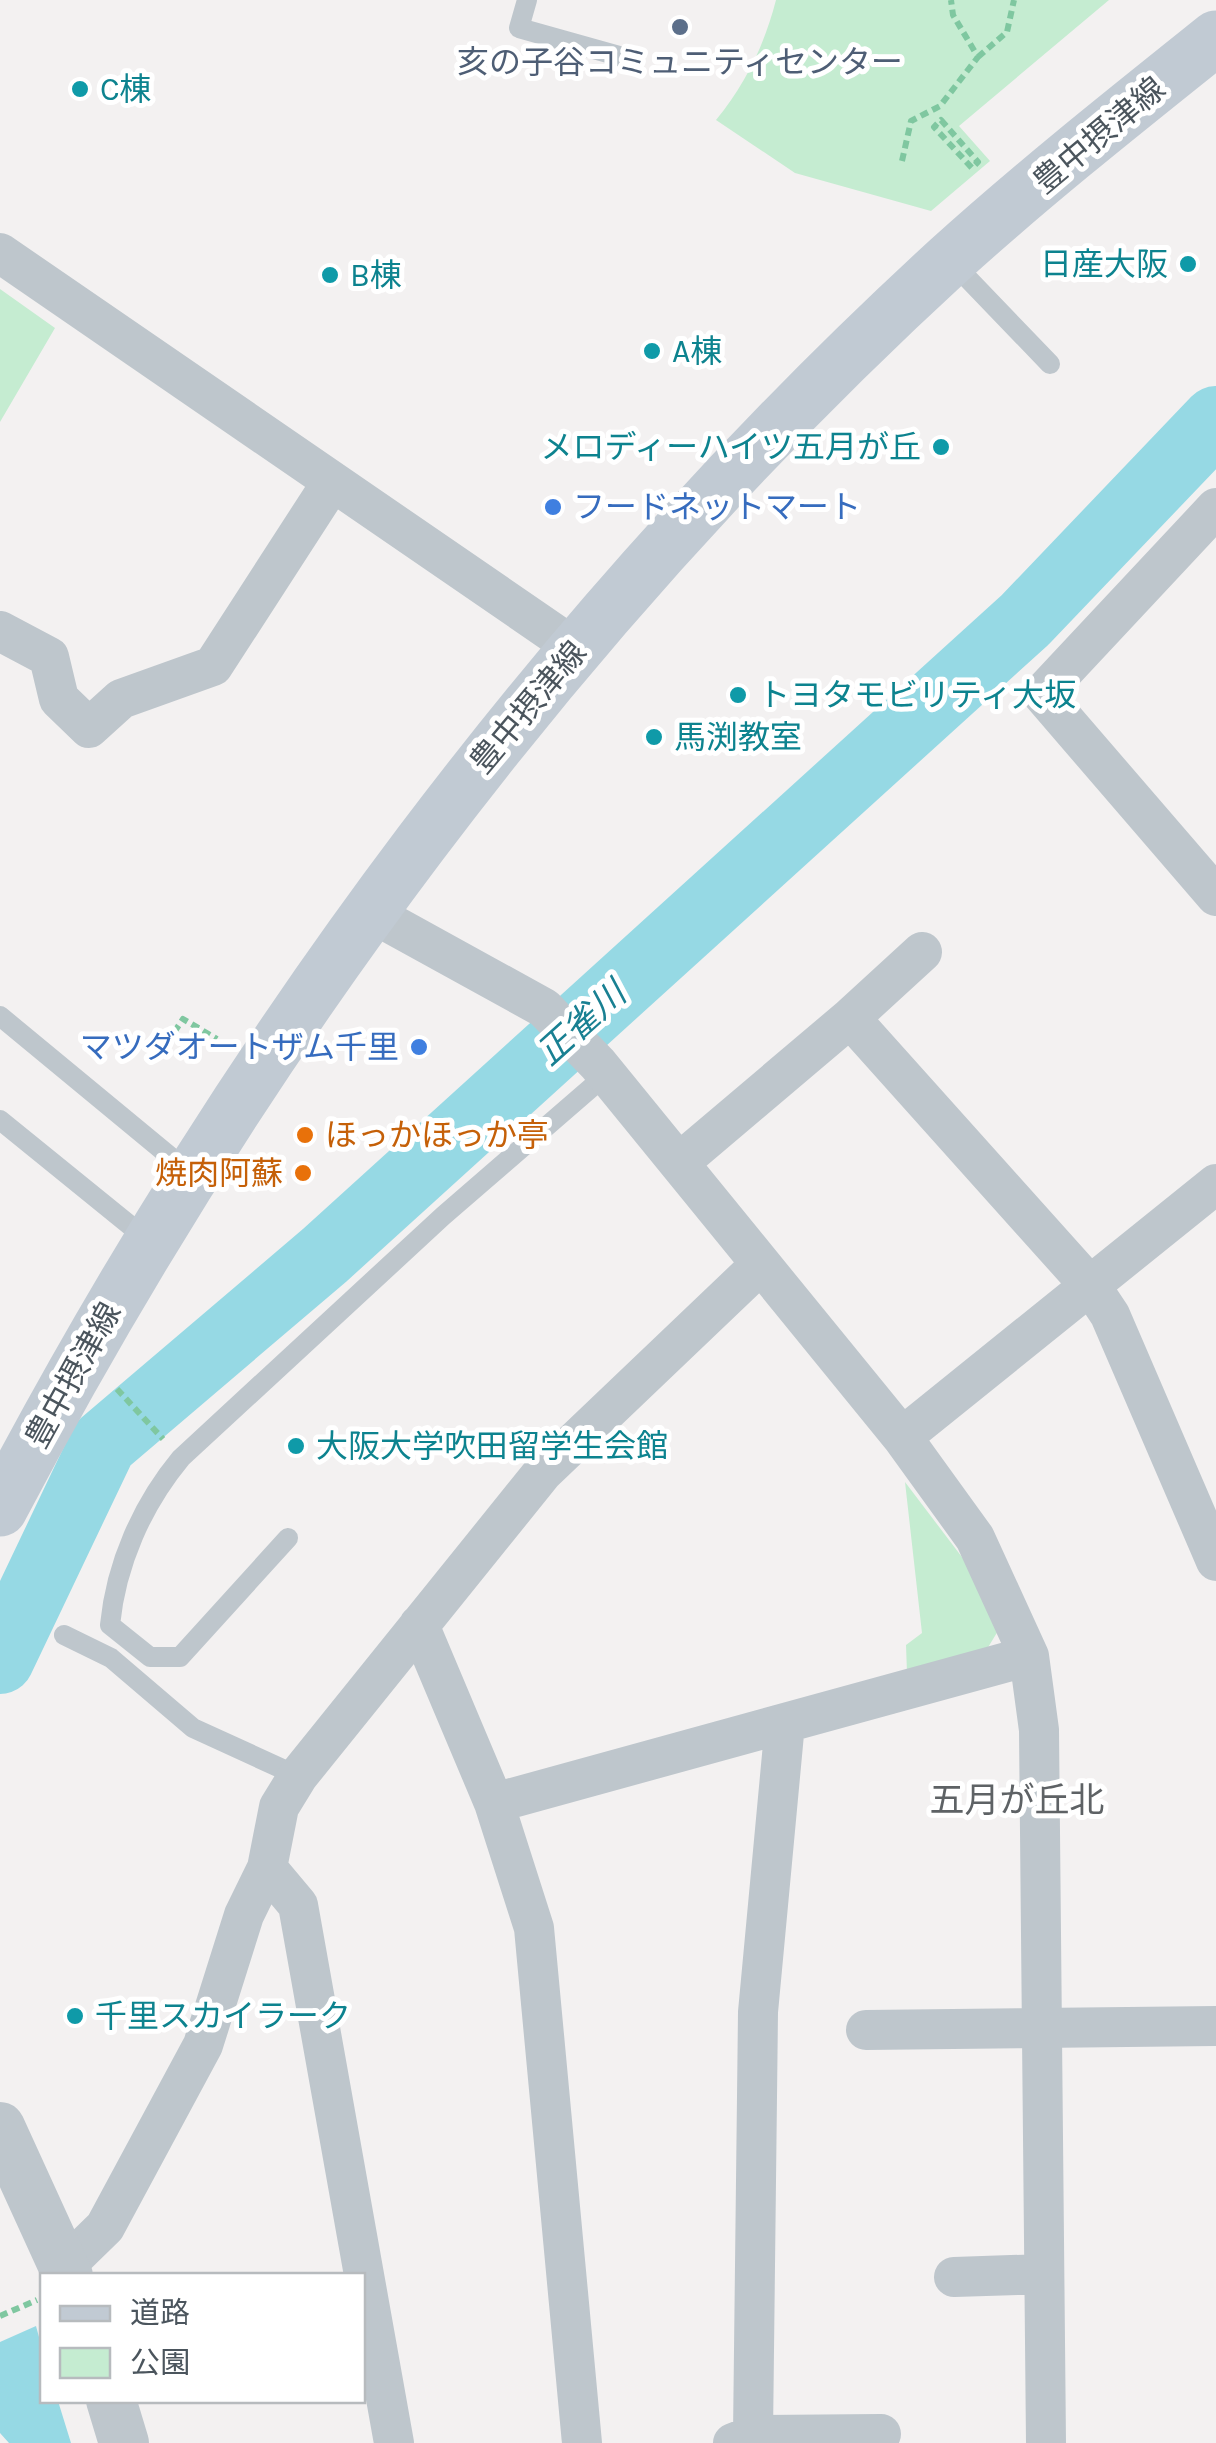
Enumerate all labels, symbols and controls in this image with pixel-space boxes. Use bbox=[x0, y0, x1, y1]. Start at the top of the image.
marker: 亥の子谷コミュニティセンター bbox=[669, 16, 691, 38]
place label: 亥の子谷コミュニティセンター bbox=[457, 44, 903, 81]
street label: 豊中摂津線 bbox=[1026, 70, 1173, 201]
place label: C棟 bbox=[100, 71, 152, 108]
marker: C棟 bbox=[69, 78, 91, 100]
place label: 日産大阪 bbox=[1040, 246, 1168, 283]
marker: 日産大阪 bbox=[1177, 253, 1199, 275]
place label: B棟 bbox=[350, 257, 402, 294]
marker: B棟 bbox=[319, 264, 341, 286]
place label: A棟 bbox=[672, 333, 722, 370]
marker: A棟 bbox=[641, 340, 663, 362]
place label: メロディーハイツ五月が丘 bbox=[541, 429, 921, 466]
marker: メロディーハイツ五月が丘 bbox=[930, 436, 952, 458]
place label: フードネットマート bbox=[573, 489, 861, 526]
marker: フードネットマート bbox=[542, 496, 564, 518]
street label: 豊中摂津線 bbox=[463, 634, 594, 781]
place label: トヨタモビリティ大坂 bbox=[758, 677, 1076, 714]
marker: トヨタモビリティ大坂 bbox=[727, 684, 749, 706]
place label: 馬渕教室 bbox=[674, 719, 802, 756]
marker: 馬渕教室 bbox=[643, 726, 665, 748]
water label: 正雀川 bbox=[529, 970, 637, 1074]
place label: マツダオートザム千里 bbox=[80, 1029, 399, 1066]
marker: マツダオートザム千里 bbox=[408, 1036, 430, 1058]
place label: ほっかほっか亭 bbox=[325, 1117, 549, 1154]
marker: ほっかほっか亭 bbox=[294, 1124, 316, 1146]
place label: 焼肉阿蘇 bbox=[155, 1155, 283, 1192]
marker: 焼肉阿蘇 bbox=[292, 1162, 314, 1184]
street label: 豊中摂津線 bbox=[18, 1296, 128, 1454]
place label: 大阪大学吹田留学生会館 bbox=[316, 1428, 668, 1465]
marker: 大阪大学吹田留学生会館 bbox=[285, 1435, 307, 1457]
district label: 五月が丘北 bbox=[929, 1780, 1105, 1821]
place label: 千里スカイラーク bbox=[95, 1998, 351, 2035]
marker: 千里スカイラーク bbox=[64, 2005, 86, 2027]
legend bbox=[40, 2273, 365, 2403]
text: 道路 bbox=[130, 2295, 190, 2331]
text: 公園 bbox=[130, 2345, 190, 2381]

